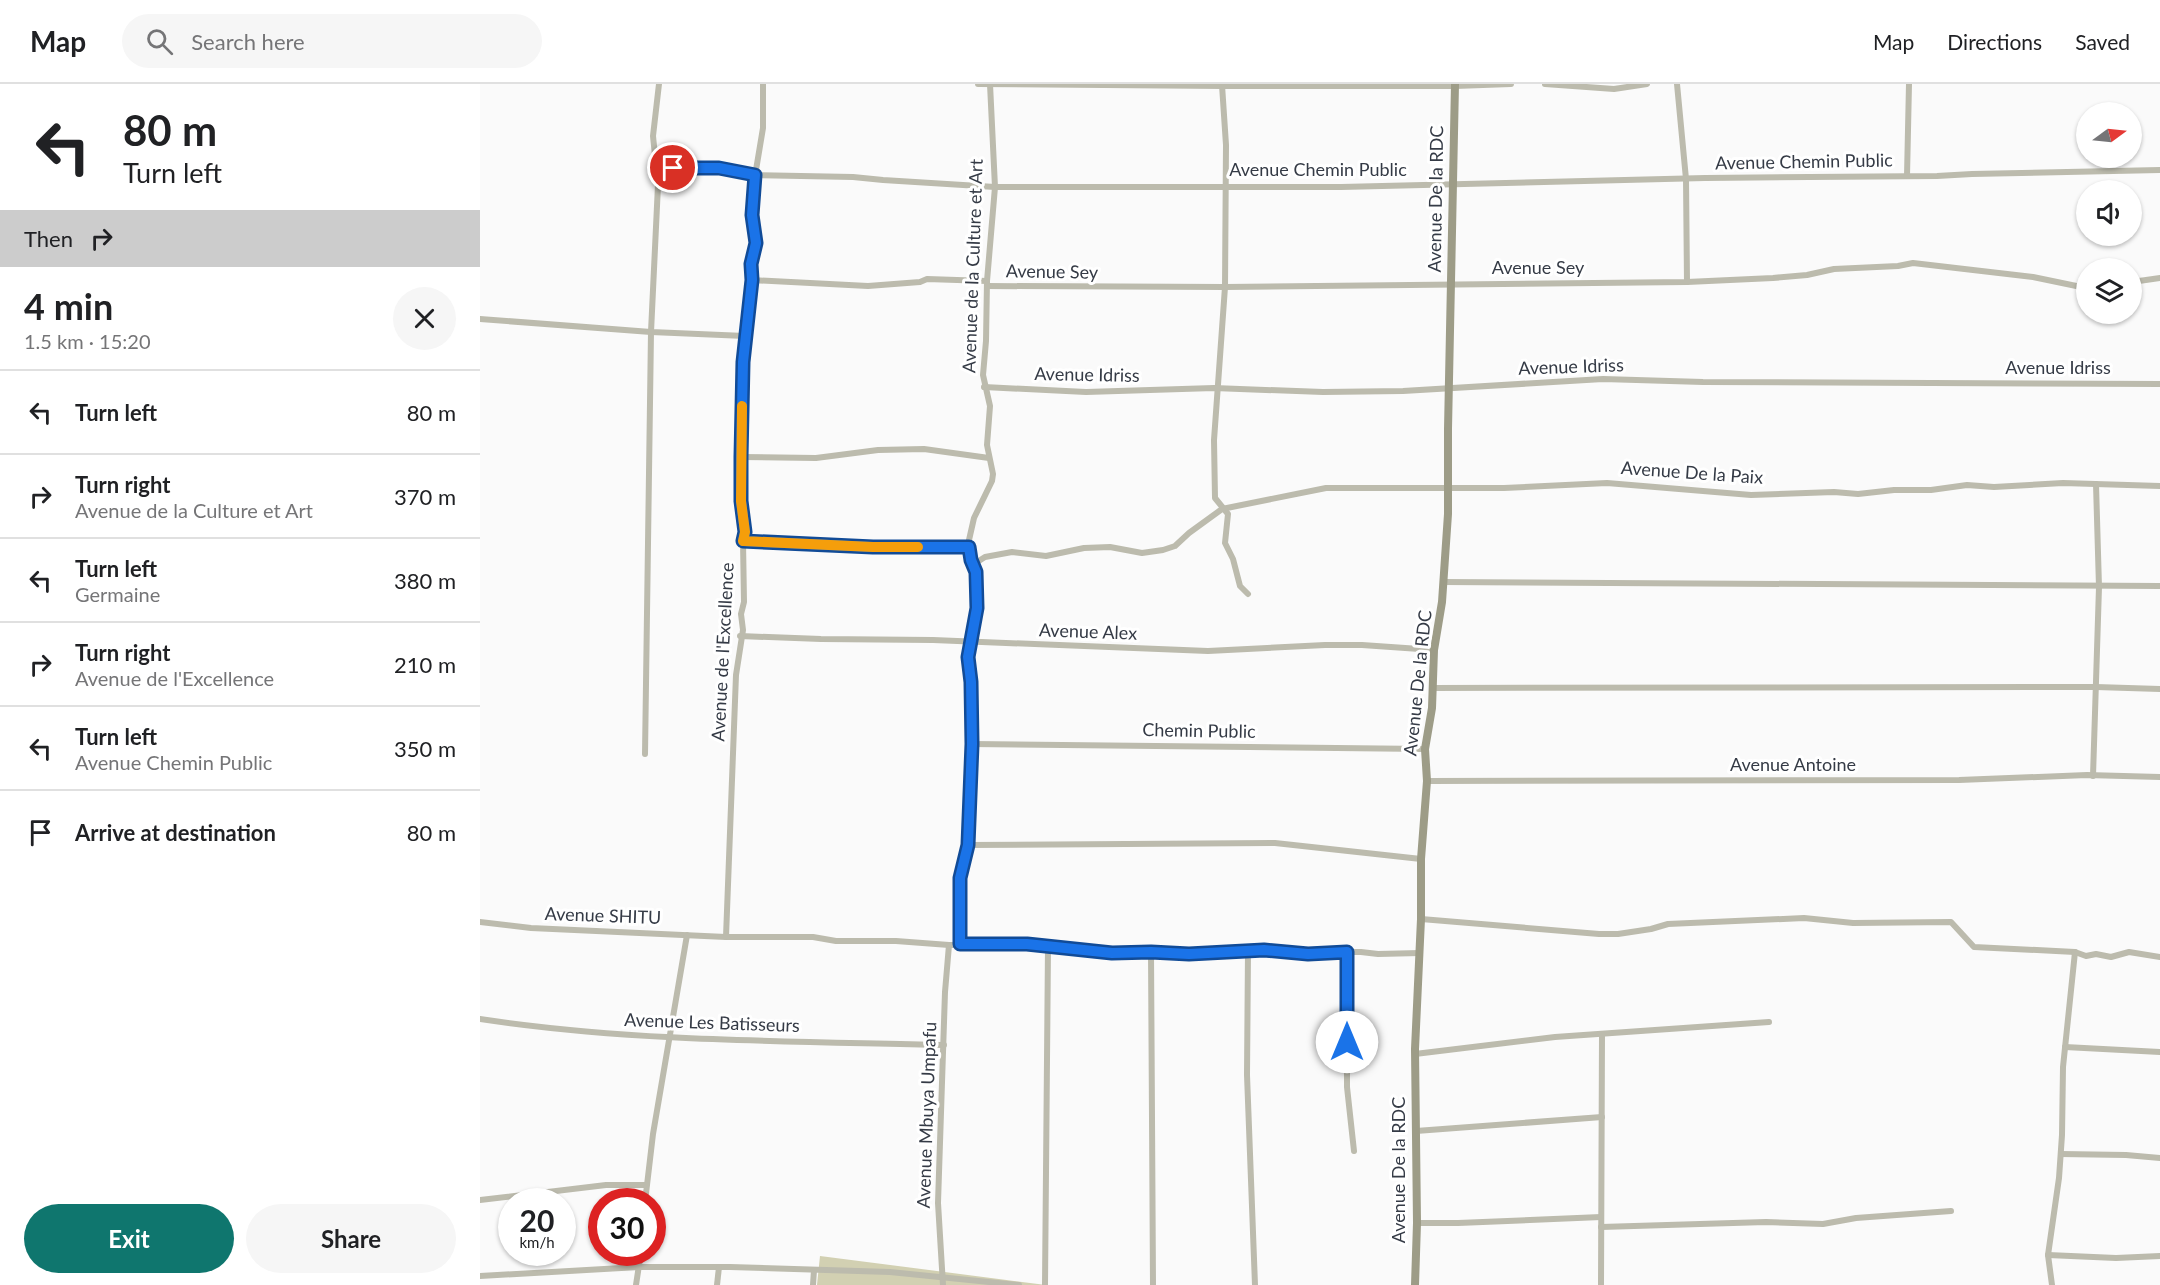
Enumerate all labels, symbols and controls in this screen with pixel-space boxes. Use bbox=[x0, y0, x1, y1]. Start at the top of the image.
search box bbox=[122, 14, 542, 68]
text: Map bbox=[30, 24, 86, 58]
icon: search bbox=[143, 25, 176, 58]
text: Search here bbox=[191, 28, 305, 55]
text: Map bbox=[1873, 29, 1914, 54]
text: Directions bbox=[1947, 29, 2042, 54]
text: Saved bbox=[2075, 29, 2130, 54]
north arrow bbox=[2076, 102, 2142, 168]
map controls bbox=[2076, 102, 2142, 324]
text: 80 m bbox=[123, 105, 217, 155]
icon: left bbox=[24, 108, 102, 186]
street label: Avenue De la RDC bbox=[1423, 125, 1447, 272]
pin bbox=[647, 142, 698, 193]
street label: Avenue Chemin Public bbox=[1715, 148, 1893, 174]
icon: arrive bbox=[656, 151, 689, 184]
text: Turn left bbox=[123, 156, 222, 189]
street label: Avenue de la Culture et Art bbox=[957, 158, 987, 373]
street label: Avenue Chemin Public bbox=[1229, 158, 1407, 180]
button: sound bbox=[2076, 180, 2142, 246]
icon: right bbox=[85, 222, 118, 255]
text: Then bbox=[24, 225, 73, 252]
street label: Avenue Sey bbox=[1492, 256, 1585, 278]
button: layers bbox=[2076, 258, 2142, 324]
street label: Avenue Sey bbox=[1006, 259, 1099, 283]
text: 4 min bbox=[24, 284, 113, 328]
button: close bbox=[393, 287, 456, 350]
text: 1.5 km · 15:20 bbox=[24, 329, 151, 353]
street label: Avenue Idriss bbox=[1518, 353, 1624, 379]
street label: Avenue Idriss bbox=[2005, 356, 2111, 378]
street label: Avenue Idriss bbox=[1034, 362, 1140, 386]
icon: left bbox=[24, 396, 57, 429]
text: Turn left bbox=[75, 399, 157, 426]
text: 80 m bbox=[407, 399, 456, 426]
street label: Avenue De la Paix bbox=[1620, 456, 1764, 488]
text: Turn right bbox=[75, 471, 170, 498]
icon: right bbox=[24, 480, 57, 513]
text: 370 m bbox=[394, 483, 456, 510]
text: Avenue de la Culture et Art bbox=[75, 498, 313, 522]
text: Turn left bbox=[75, 555, 157, 582]
street label: Avenue de l'Excellence bbox=[706, 562, 738, 742]
icon: left bbox=[24, 564, 57, 597]
text: 380 m bbox=[394, 567, 456, 594]
text: Germaine bbox=[75, 582, 160, 606]
street label: Avenue De la RDC bbox=[1398, 609, 1436, 757]
street label: Avenue Alex bbox=[1039, 618, 1138, 644]
text: Turn right bbox=[75, 639, 170, 666]
icon: right bbox=[24, 648, 57, 681]
text: 210 m bbox=[394, 651, 456, 678]
text: Avenue de l'Excellence bbox=[75, 666, 274, 690]
street label: Chemin Public bbox=[1142, 718, 1256, 742]
text: Turn left bbox=[75, 723, 157, 750]
icon: left bbox=[24, 732, 57, 765]
text: 350 m bbox=[394, 735, 456, 762]
text: Avenue Chemin Public bbox=[75, 750, 272, 774]
street label: Avenue Antoine bbox=[1730, 753, 1856, 775]
icon: arrive bbox=[24, 816, 57, 849]
text: Arrive at destination bbox=[75, 819, 276, 846]
text: 80 m bbox=[407, 819, 456, 846]
street label: Avenue SHITU bbox=[544, 902, 662, 928]
street label: Avenue Les Batisseurs bbox=[624, 1008, 800, 1036]
position arrow bbox=[1315, 1010, 1379, 1074]
street label: Avenue Mbuya Umpafu bbox=[912, 1021, 940, 1209]
street label: Avenue De la RDC bbox=[1387, 1097, 1409, 1243]
speed limit sign: 30 bbox=[588, 1188, 666, 1266]
text: 20 bbox=[520, 1202, 554, 1238]
button: Exit bbox=[24, 1204, 234, 1273]
button: Share bbox=[246, 1204, 456, 1273]
text: km/h bbox=[519, 1233, 555, 1251]

